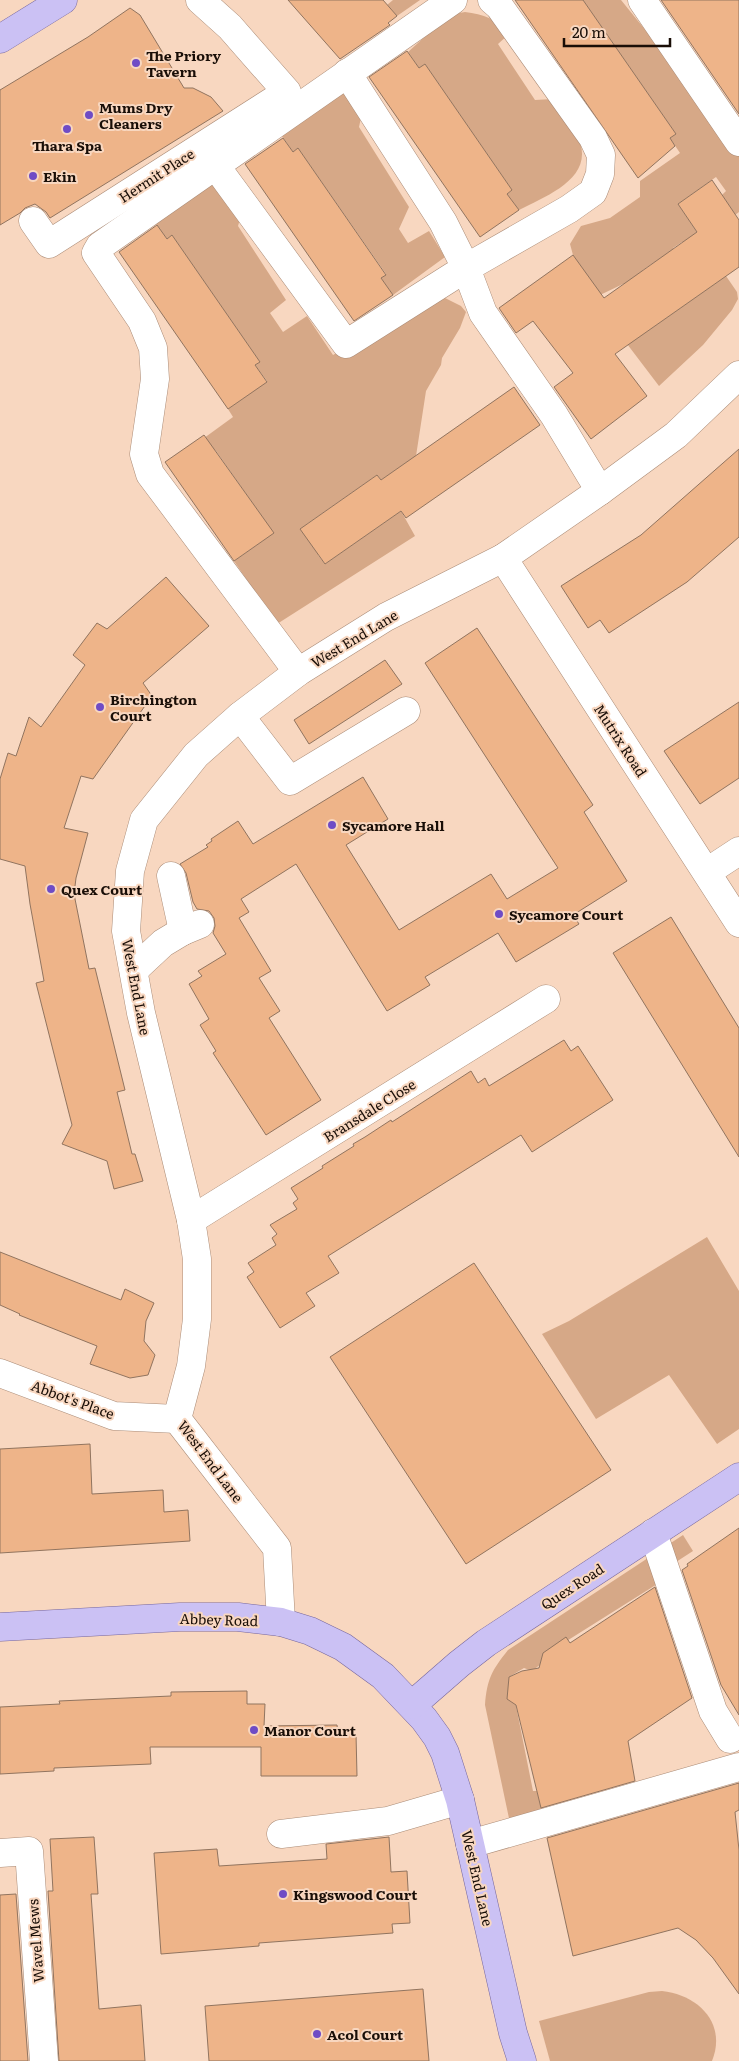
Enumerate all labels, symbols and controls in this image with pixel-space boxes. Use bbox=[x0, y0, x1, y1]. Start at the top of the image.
scale bar bbox=[564, 15, 670, 47]
text: 20 m bbox=[572, 20, 606, 43]
place label: The Priory Tavern bbox=[146, 45, 222, 81]
marker: The Priory Tavern bbox=[130, 57, 142, 69]
place label: Mums Dry Cleaners bbox=[99, 97, 173, 133]
marker: Mums Dry Cleaners bbox=[83, 109, 95, 121]
marker: Thara Spa bbox=[61, 123, 73, 135]
place label: Thara Spa bbox=[32, 135, 103, 155]
street label: Hermit Place bbox=[114, 143, 198, 207]
place label: Ekin bbox=[43, 166, 77, 186]
marker: Ekin bbox=[27, 170, 39, 182]
street label: West End Lane bbox=[307, 604, 401, 672]
place label: Birchington Court bbox=[110, 689, 197, 725]
street label: Mutrix Road bbox=[590, 700, 652, 781]
marker: Birchington Court bbox=[94, 701, 106, 713]
place label: Sycamore Hall bbox=[342, 815, 445, 835]
marker: Sycamore Hall bbox=[326, 819, 338, 831]
place label: Quex Court bbox=[61, 879, 143, 899]
marker: Quex Court bbox=[45, 883, 57, 895]
place label: Sycamore Court bbox=[509, 904, 624, 924]
marker: Sycamore Court bbox=[493, 908, 505, 920]
street label: West End Lane bbox=[118, 937, 156, 1037]
street label: Bransdale Close bbox=[319, 1074, 419, 1146]
street label: Abbot's Place bbox=[29, 1375, 117, 1423]
street label: West End Lane bbox=[174, 1416, 248, 1506]
street label: Quex Road bbox=[537, 1558, 608, 1614]
street label: Abbey Road bbox=[179, 1608, 259, 1630]
place label: Manor Court bbox=[264, 1720, 357, 1740]
marker: Manor Court bbox=[248, 1724, 260, 1736]
street label: West End Lane bbox=[457, 1828, 499, 1928]
place label: Kingswood Court bbox=[293, 1884, 418, 1904]
marker: Kingswood Court bbox=[277, 1888, 289, 1900]
street label: Wavel Mews bbox=[22, 1899, 48, 1983]
place label: Acol Court bbox=[327, 2024, 404, 2044]
marker: Acol Court bbox=[311, 2028, 323, 2040]

